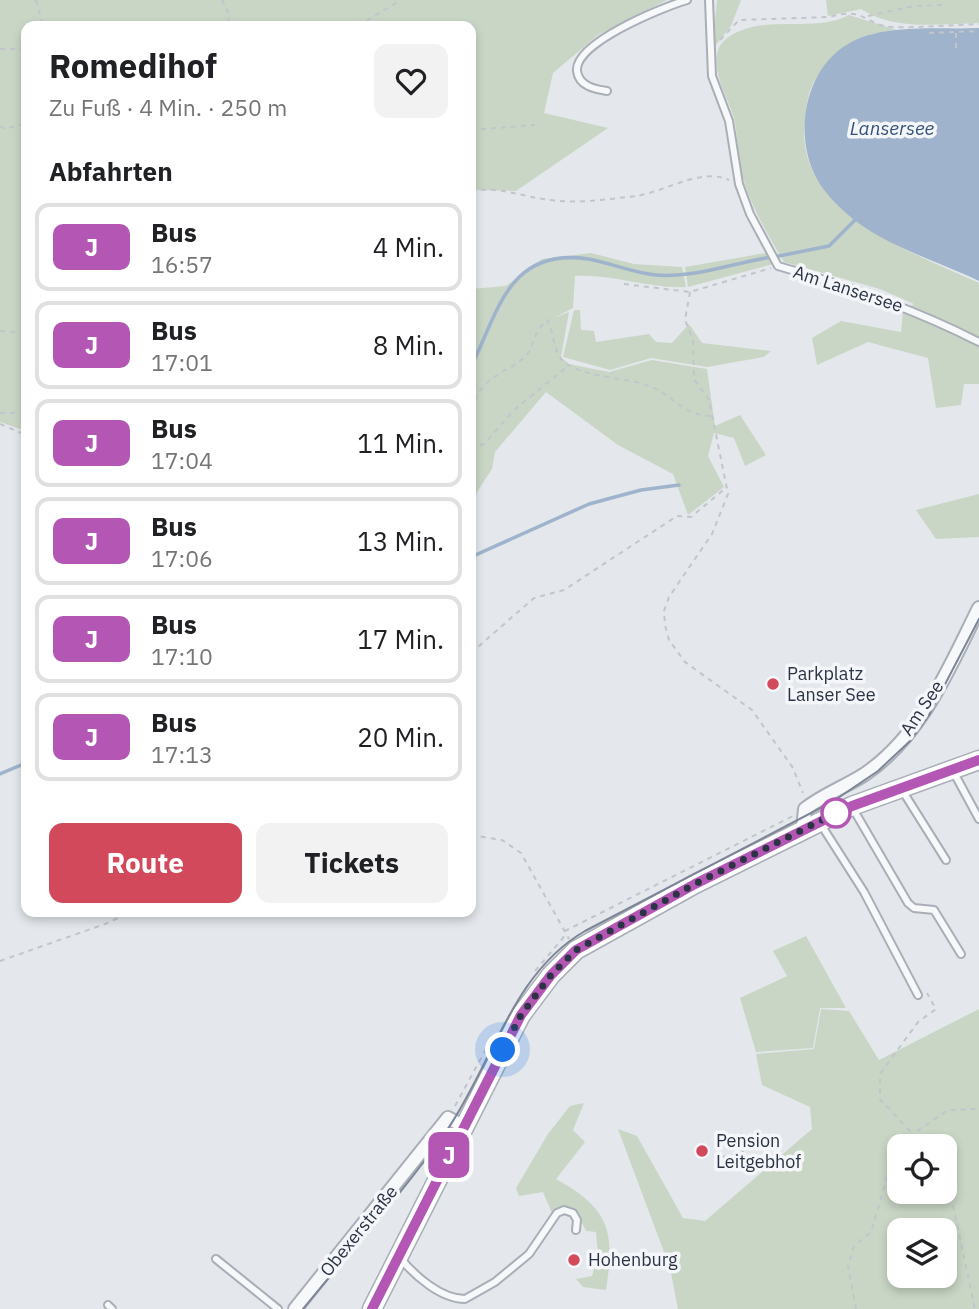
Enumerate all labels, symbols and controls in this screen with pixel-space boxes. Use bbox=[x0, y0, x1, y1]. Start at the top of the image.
text: Romedihof bbox=[49, 44, 217, 87]
button: heart bbox=[374, 44, 448, 118]
text: Zu Fuß · 4 Min. · 250 m bbox=[49, 92, 287, 122]
water label: Lansersee bbox=[850, 116, 935, 140]
text: Abfahrten bbox=[49, 154, 173, 188]
text: Bus bbox=[151, 215, 197, 249]
text: 4 Min. bbox=[373, 230, 444, 264]
text: J bbox=[85, 231, 98, 263]
text: 16:57 bbox=[151, 249, 213, 279]
street label: Am Lansersee bbox=[790, 260, 906, 317]
text: Bus bbox=[151, 313, 197, 347]
text: 8 Min. bbox=[373, 328, 444, 362]
text: J bbox=[85, 329, 98, 361]
text: 17:01 bbox=[151, 347, 213, 377]
text: Bus bbox=[151, 411, 197, 445]
text: 11 Min. bbox=[357, 426, 444, 460]
text: J bbox=[85, 427, 98, 459]
text: 17:04 bbox=[151, 445, 213, 475]
text: Bus bbox=[151, 509, 197, 543]
text: 13 Min. bbox=[357, 524, 444, 558]
text: J bbox=[85, 525, 98, 557]
text: 17:06 bbox=[151, 543, 213, 573]
text: Bus bbox=[151, 607, 197, 641]
text: 17 Min. bbox=[357, 622, 444, 656]
text: J bbox=[85, 623, 98, 655]
text: 17:10 bbox=[151, 641, 213, 671]
place label: Parkplatz Lanser See bbox=[787, 662, 876, 706]
marker: Parkplatz Lanser See bbox=[765, 676, 781, 692]
street label: Am See bbox=[895, 676, 948, 740]
text: Bus bbox=[151, 705, 197, 739]
text: 20 Min. bbox=[357, 720, 444, 754]
text: J bbox=[85, 721, 98, 753]
text: 17:13 bbox=[151, 739, 213, 769]
unlabelled marker bbox=[821, 798, 851, 828]
button: Route bbox=[49, 823, 242, 903]
button: Tickets bbox=[256, 823, 448, 903]
your location bbox=[485, 1032, 520, 1067]
place label: Pension Leitgebhof bbox=[716, 1129, 801, 1173]
line badge: J bbox=[426, 1132, 472, 1178]
map controls bbox=[887, 1134, 957, 1288]
button: locate bbox=[887, 1134, 957, 1204]
text: J bbox=[442, 1139, 456, 1171]
marker: Pension Leitgebhof bbox=[694, 1143, 710, 1159]
street label: Obexerstraße bbox=[315, 1180, 402, 1281]
button: layers bbox=[887, 1218, 957, 1288]
place label: Hohenburg bbox=[588, 1248, 678, 1271]
marker: Hohenburg bbox=[566, 1252, 582, 1268]

